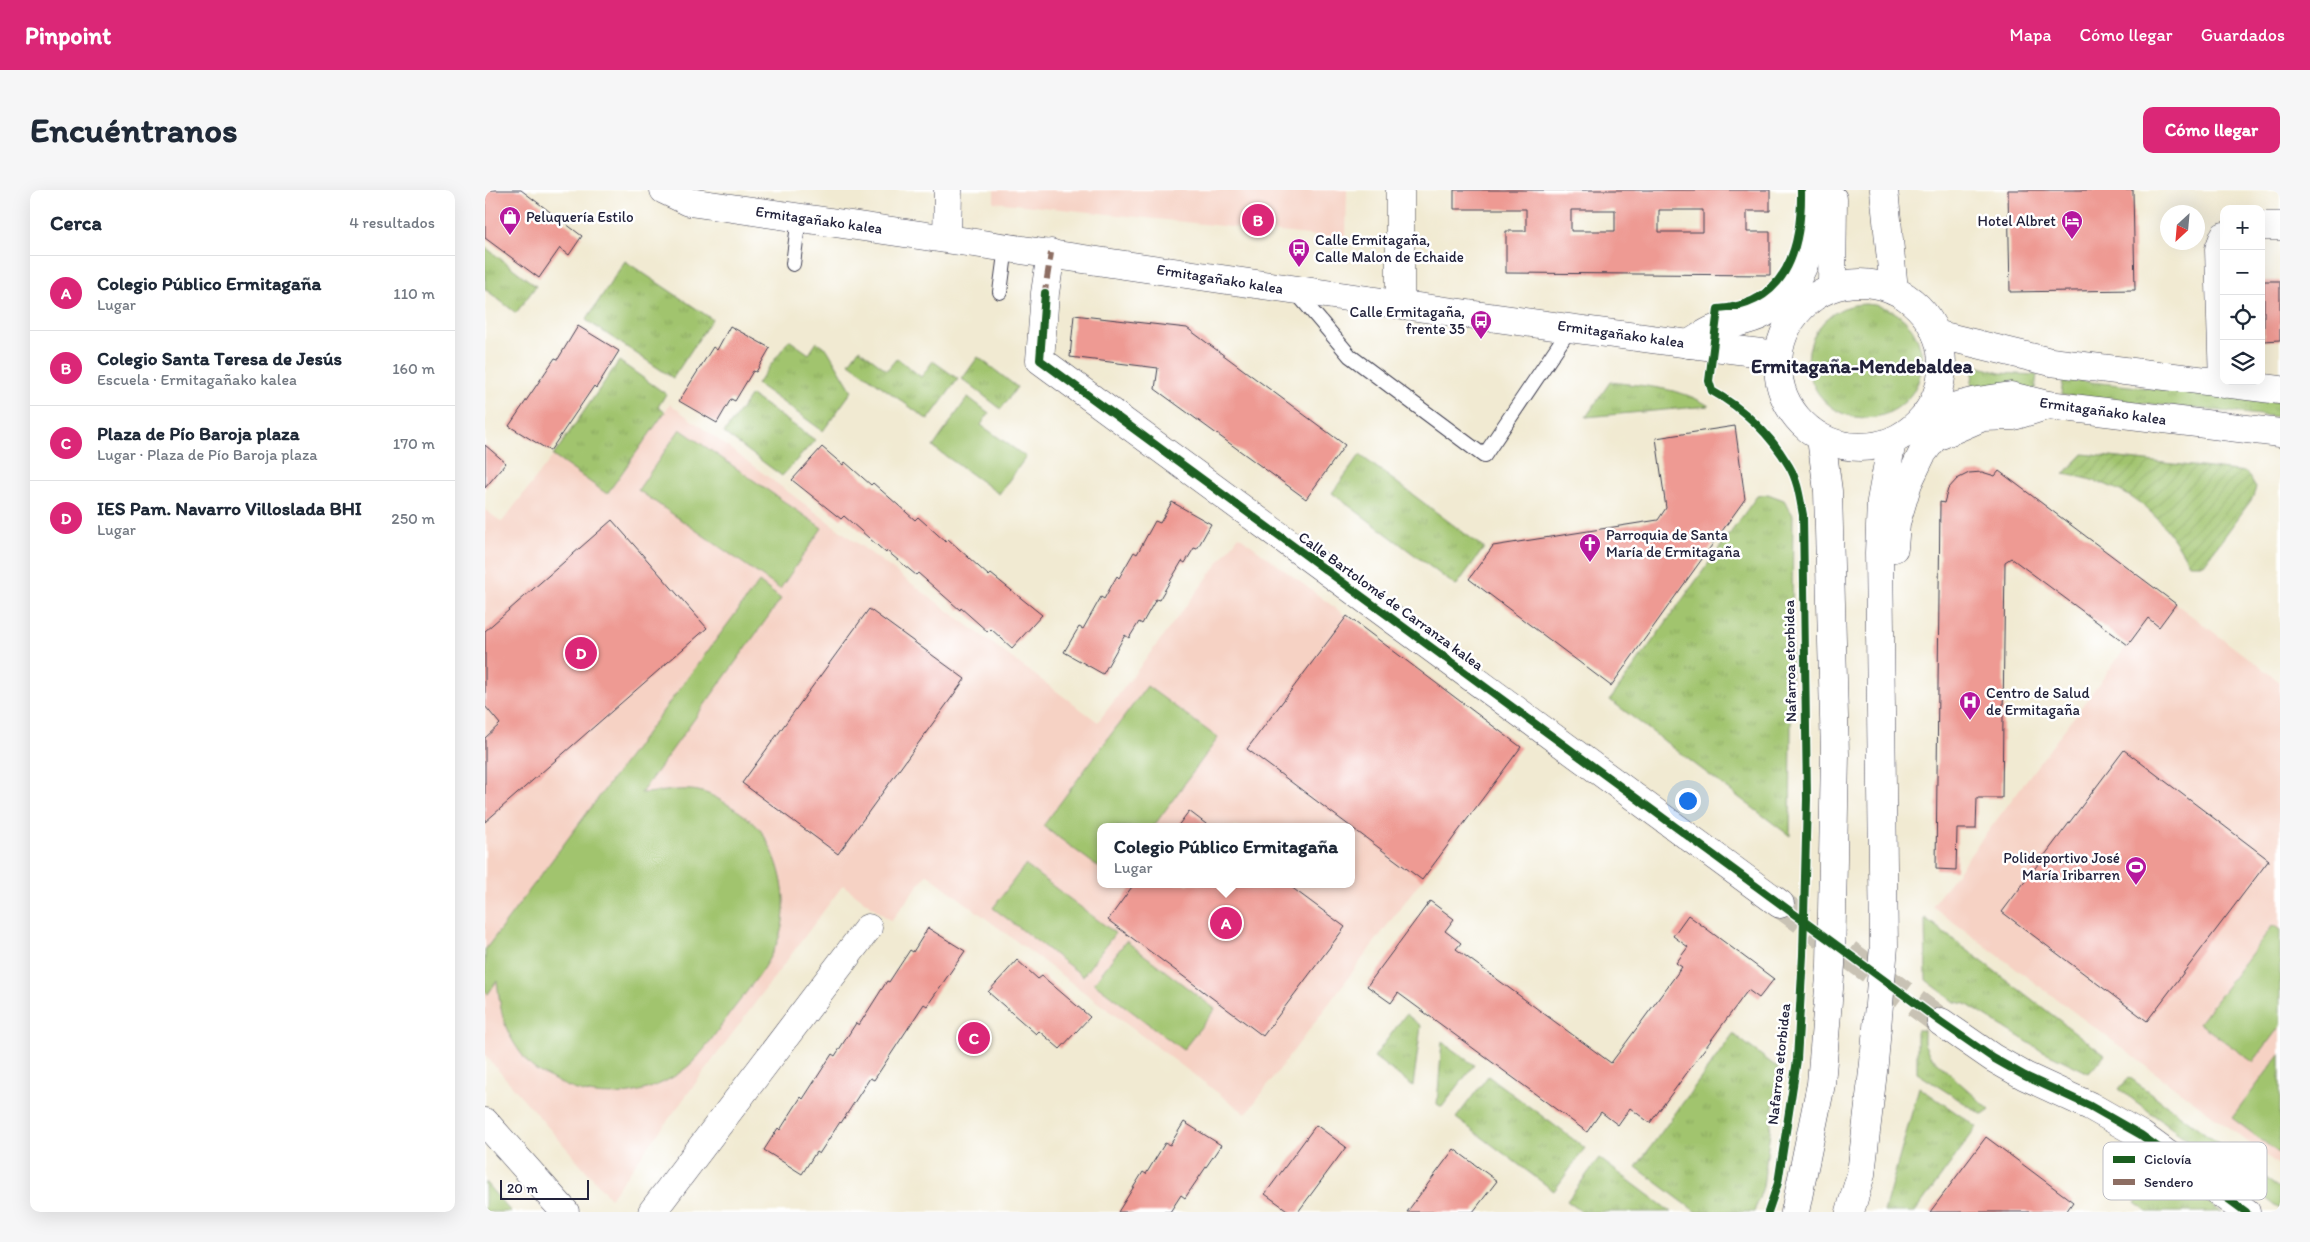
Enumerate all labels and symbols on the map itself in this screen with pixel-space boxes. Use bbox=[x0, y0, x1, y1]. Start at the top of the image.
pin: B bbox=[1242, 201, 1274, 239]
street label: Ermitagañako kalea bbox=[754, 202, 884, 238]
shop icon: Peluquería Estilo bbox=[498, 205, 522, 236]
north arrow bbox=[2160, 205, 2205, 250]
place label: Peluquería Estilo bbox=[526, 208, 634, 226]
hotel icon: Hotel Albret bbox=[2060, 209, 2084, 240]
place label: Hotel Albret bbox=[1978, 212, 2056, 230]
place label: Calle Ermitagaña, Calle Malon de Echaide bbox=[1315, 231, 1464, 266]
bus stop icon: Calle Ermitagaña, Calle Malon de Echaide bbox=[1287, 237, 1311, 268]
street label: Ermitagañako kalea bbox=[1155, 260, 1285, 298]
place label: Calle Ermitagaña, frente 35 bbox=[1350, 303, 1465, 338]
bus stop icon: Calle Ermitagaña, frente 35 bbox=[1469, 309, 1493, 340]
street label: Ermitagañako kalea bbox=[1556, 316, 1686, 352]
district label: Ermitagaña-Mendebaldea bbox=[1751, 354, 1974, 379]
street label: Ermitagañako kalea bbox=[2038, 393, 2168, 429]
place label: Parroquia de Santa María de Ermitagaña bbox=[1606, 526, 1740, 561]
street label: Calle Bartolomé de Carranza kalea bbox=[1295, 528, 1487, 674]
church icon: Parroquia de Santa María de Ermitagaña bbox=[1578, 532, 1602, 563]
street label: Nafarroa etorbidea bbox=[1780, 600, 1800, 722]
pin: D bbox=[565, 634, 597, 672]
place label: Centro de Salud de Ermitagaña bbox=[1986, 684, 2090, 719]
hospital icon: Centro de Salud de Ermitagaña bbox=[1958, 690, 1982, 721]
your location bbox=[1675, 788, 1701, 814]
place label: Polideportivo José María Iribarren bbox=[2003, 849, 2120, 884]
sports icon: Polideportivo José María Iribarren bbox=[2124, 855, 2148, 886]
pin: A bbox=[1210, 904, 1242, 942]
street label: Nafarroa etorbidea bbox=[1764, 1002, 1794, 1126]
pin: C bbox=[958, 1019, 990, 1057]
legend bbox=[2103, 1142, 2267, 1200]
text: Ciclovía bbox=[2144, 1151, 2192, 1168]
text: Sendero bbox=[2144, 1174, 2193, 1191]
scale bar bbox=[500, 1177, 589, 1200]

